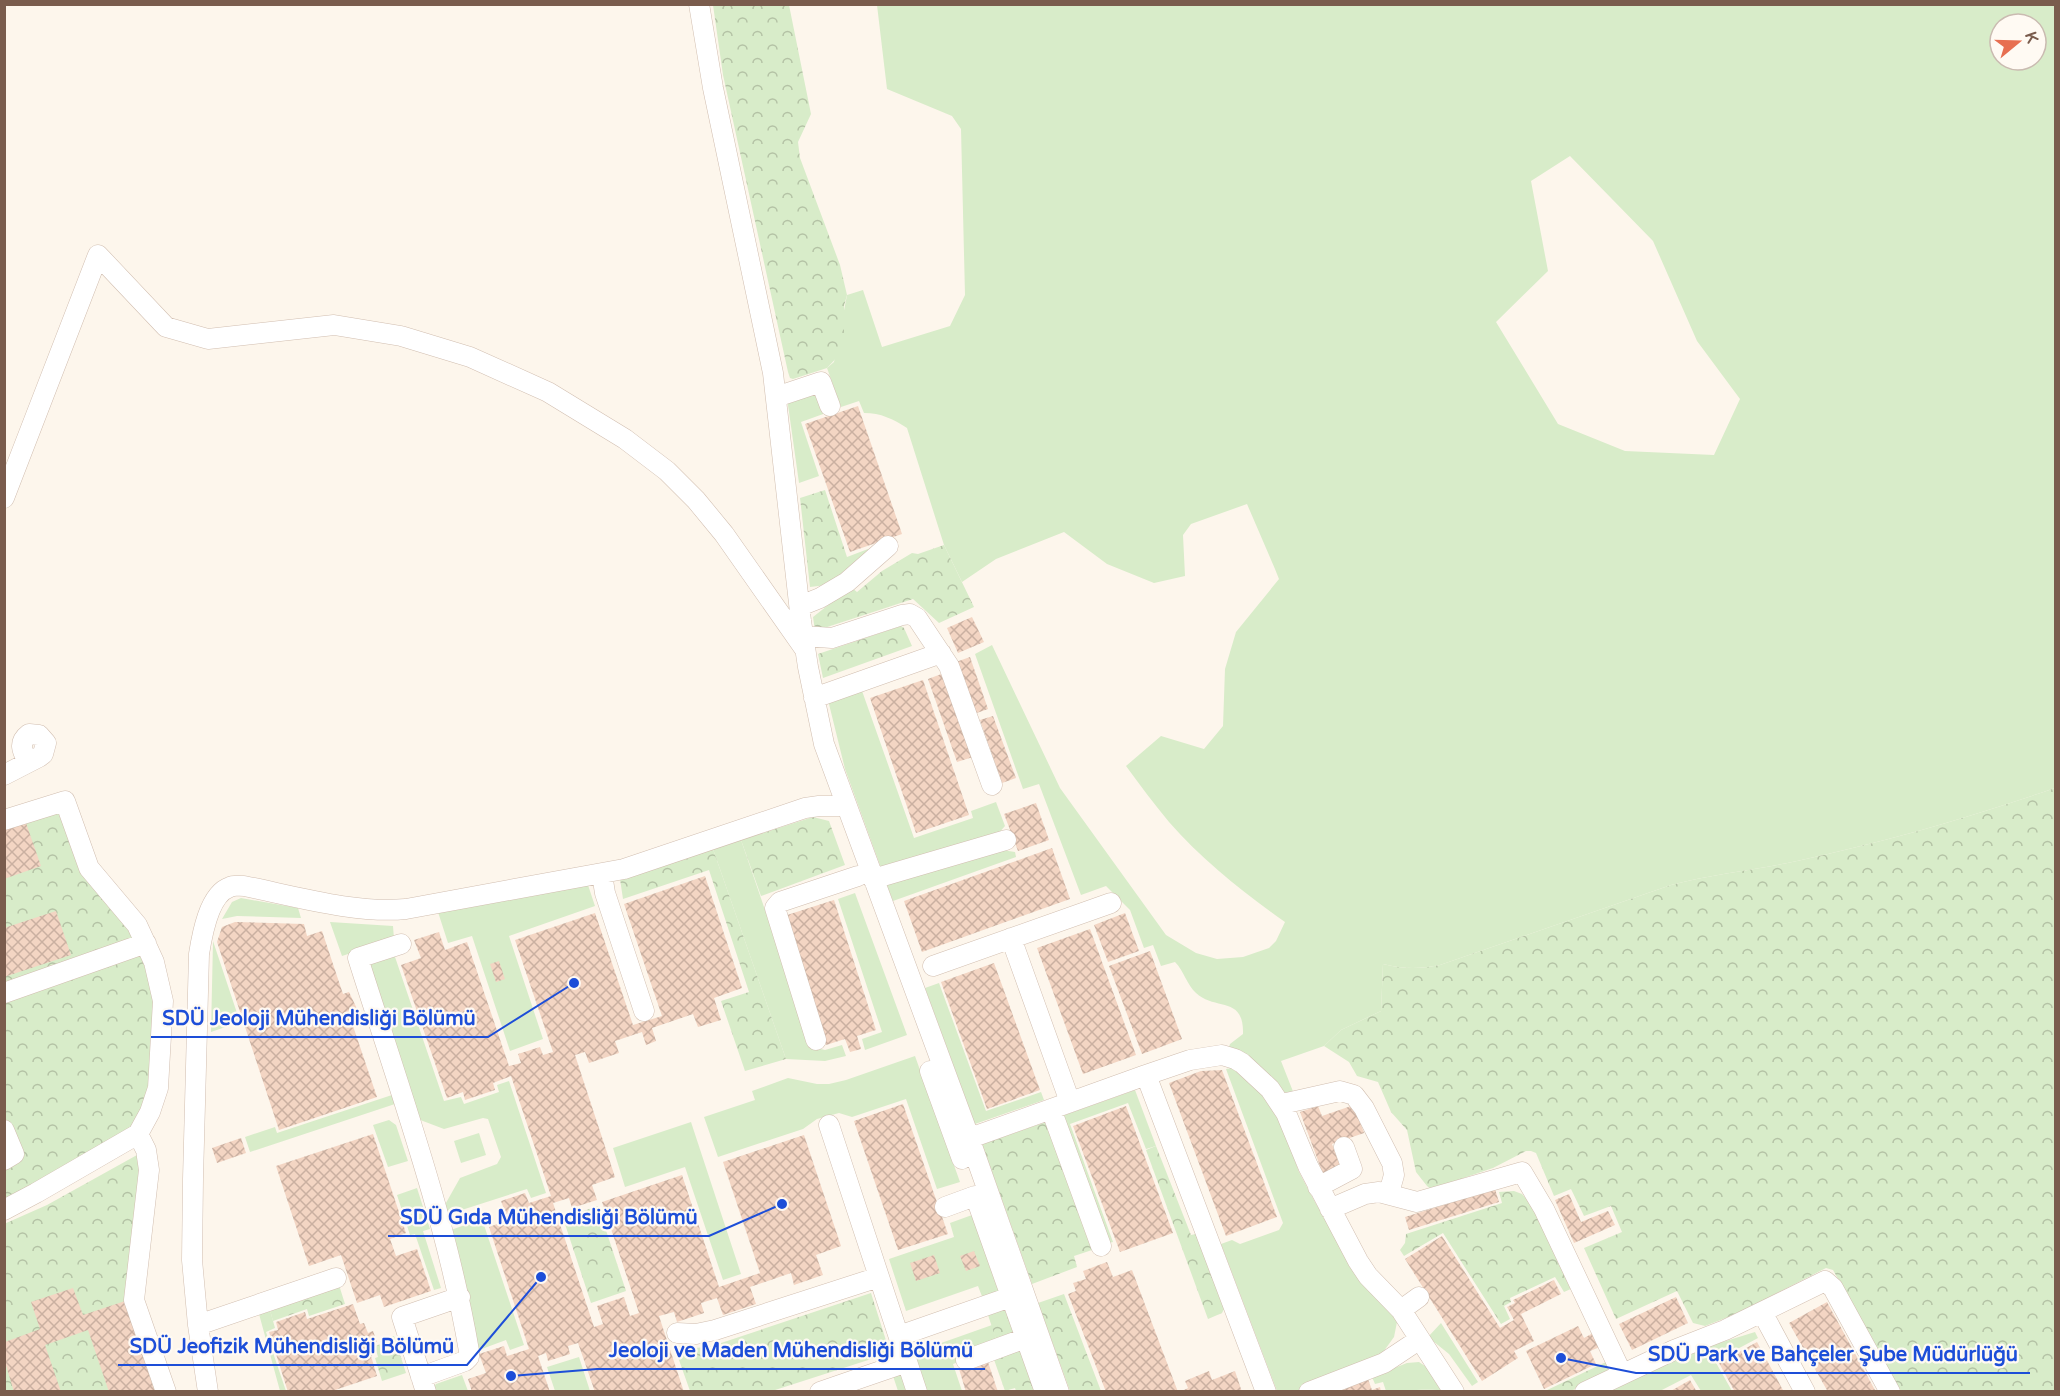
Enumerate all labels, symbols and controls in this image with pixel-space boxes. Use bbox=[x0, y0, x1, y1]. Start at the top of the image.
north arrow bbox=[1988, 12, 2048, 72]
text: K bbox=[2020, 29, 2043, 46]
callout: SDÜ Jeoloji Mühendisliği Bölümü bbox=[151, 999, 488, 1037]
text: SDÜ Jeoloji Mühendisliği Bölümü bbox=[162, 1006, 476, 1031]
callout: SDÜ Gıda Mühendisliği Bölümü bbox=[388, 1198, 709, 1236]
text: SDÜ Gıda Mühendisliği Bölümü bbox=[400, 1205, 698, 1230]
callout: SDÜ Jeofizik Mühendisliği Bölümü bbox=[118, 1327, 467, 1365]
callout: Jeoloji ve Maden Mühendisliği Bölümü bbox=[597, 1331, 985, 1369]
text: SDÜ Jeofizik Mühendisliği Bölümü bbox=[130, 1334, 454, 1359]
callout: SDÜ Park ve Bahçeler Şube Müdürlüğü bbox=[1636, 1335, 2030, 1373]
text: Jeoloji ve Maden Mühendisliği Bölümü bbox=[608, 1339, 973, 1363]
text: SDÜ Park ve Bahçeler Şube Müdürlüğü bbox=[1648, 1342, 2018, 1367]

